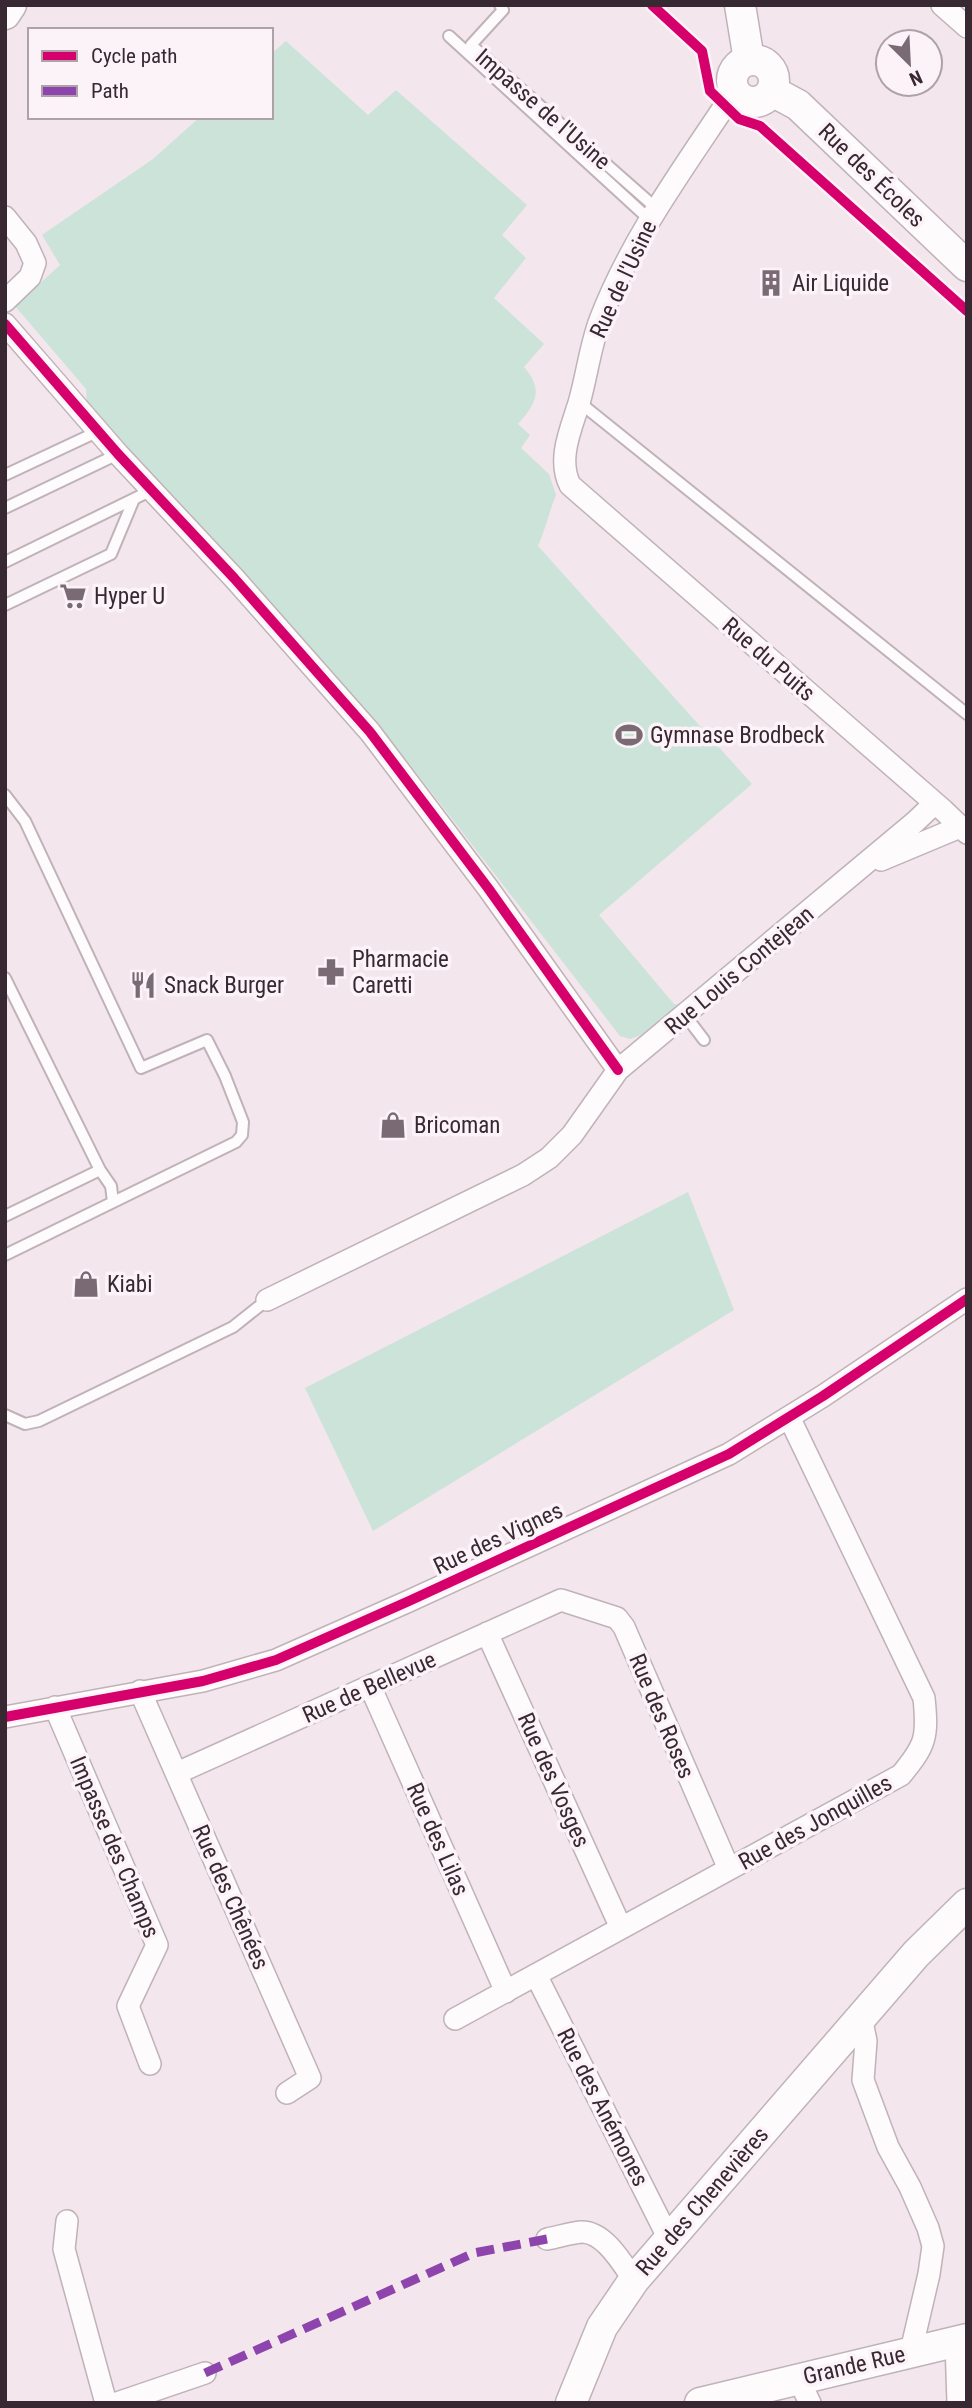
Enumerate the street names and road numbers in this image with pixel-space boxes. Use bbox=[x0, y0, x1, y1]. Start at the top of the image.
street label: Impasse de l'Usine bbox=[470, 43, 616, 175]
street label: Rue des Écoles bbox=[813, 117, 931, 233]
street label: Rue de l'Usine bbox=[584, 216, 662, 342]
street label: Rue du Puits bbox=[717, 612, 820, 707]
street label: Rue Louis Contejean bbox=[660, 900, 819, 1040]
street label: Rue des Vignes bbox=[429, 1497, 567, 1580]
street label: Rue de Bellevue bbox=[298, 1646, 440, 1729]
street label: Rue des Roses bbox=[623, 1650, 700, 1783]
street label: Rue des Vosges bbox=[512, 1709, 595, 1852]
street label: Impasse des Champs bbox=[64, 1752, 165, 1942]
street label: Rue des Jonquilles bbox=[734, 1769, 897, 1876]
street label: Rue des Lilas bbox=[401, 1779, 474, 1900]
street label: Rue des Chênées bbox=[187, 1821, 274, 1974]
street label: Rue des Anémones bbox=[551, 2024, 654, 2191]
street label: Rue des Chenevières bbox=[631, 2122, 774, 2281]
street label: Grande Rue bbox=[800, 2341, 908, 2390]

